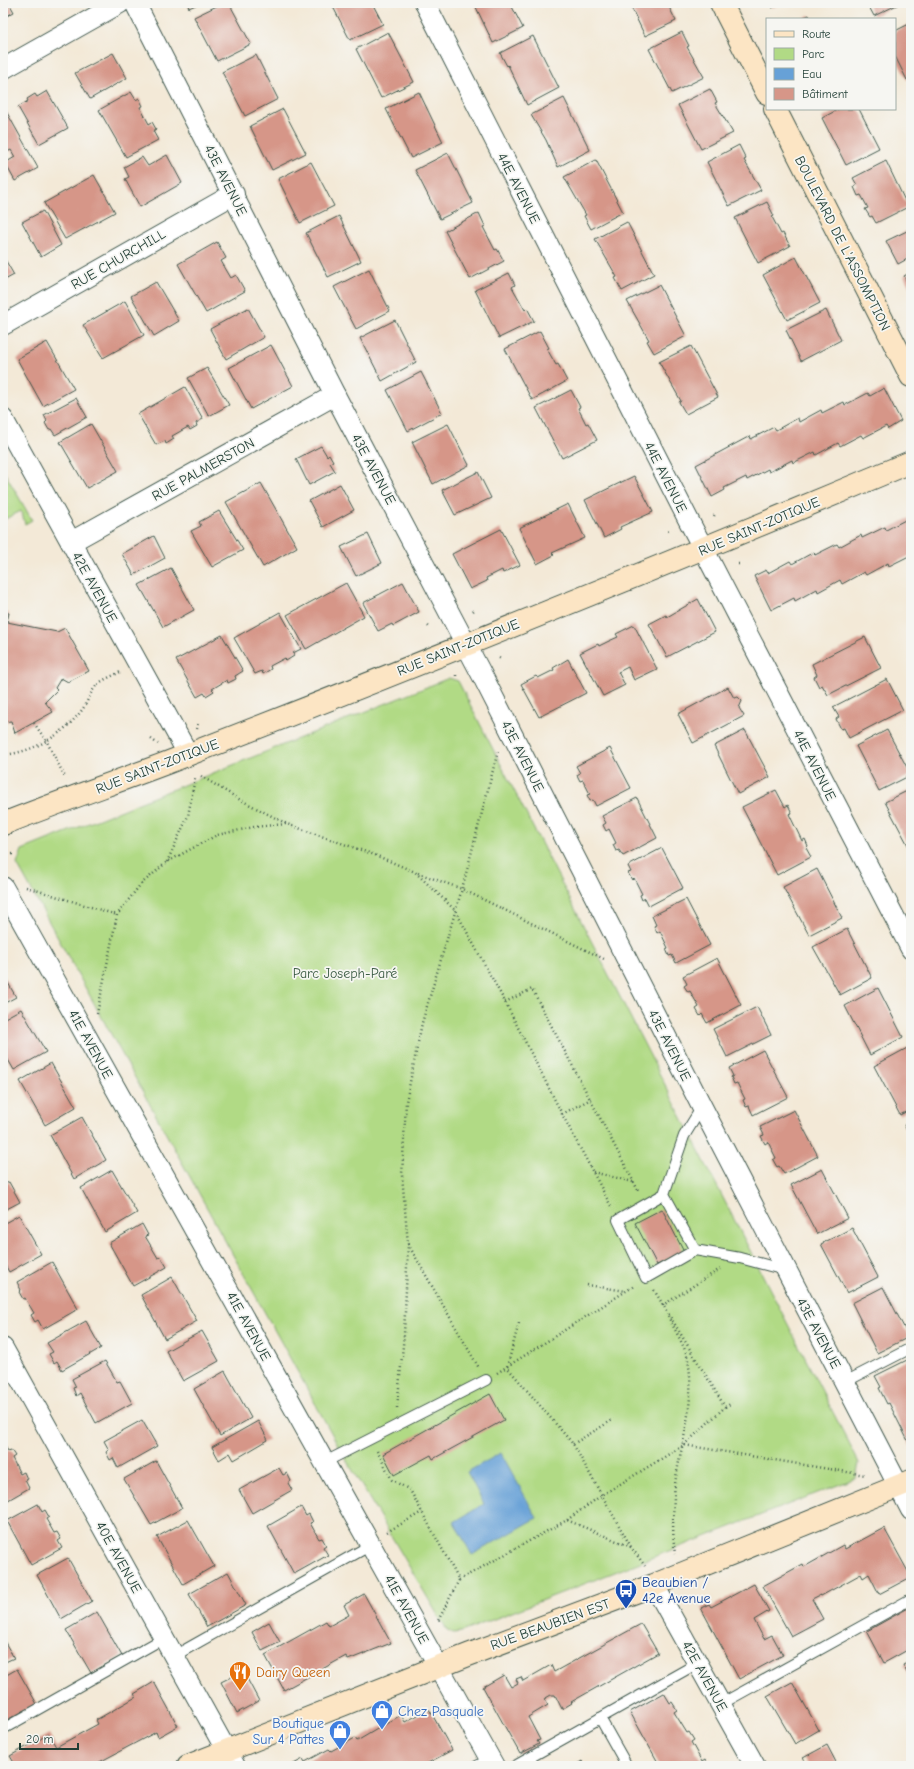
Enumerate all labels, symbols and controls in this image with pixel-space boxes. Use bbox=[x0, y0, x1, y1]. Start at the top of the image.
legend bbox=[766, 18, 896, 110]
text: Route bbox=[802, 27, 831, 41]
text: Parc bbox=[802, 47, 825, 61]
text: Eau bbox=[802, 67, 822, 81]
text: Bâtiment bbox=[802, 87, 848, 101]
street label: 43E AVENUE bbox=[200, 142, 251, 219]
street label: 44E AVENUE bbox=[493, 150, 544, 227]
street label: BOULEVARD DE L'ASSOMPTION bbox=[791, 153, 894, 333]
street label: RUE CHURCHILL bbox=[68, 226, 168, 293]
street label: 43E AVENUE bbox=[348, 431, 399, 508]
street label: RUE PALMERSTON bbox=[149, 434, 257, 505]
street label: 44E AVENUE bbox=[640, 439, 691, 516]
street label: RUE SAINT-ZOTIQUE bbox=[696, 493, 822, 560]
street label: 42E AVENUE bbox=[68, 549, 121, 625]
street label: RUE SAINT-ZOTIQUE bbox=[395, 615, 522, 680]
street label: 43E AVENUE bbox=[497, 718, 548, 795]
street label: 44E AVENUE bbox=[789, 727, 840, 804]
street label: RUE SAINT-ZOTIQUE bbox=[93, 735, 221, 798]
park label: Parc Joseph-Paré bbox=[293, 965, 397, 982]
street label: 41E AVENUE bbox=[65, 1007, 116, 1082]
street label: 43E AVENUE bbox=[644, 1007, 695, 1084]
street label: 41E AVENUE bbox=[223, 1289, 274, 1364]
street label: 43E AVENUE bbox=[793, 1295, 844, 1372]
street label: 40E AVENUE bbox=[92, 1518, 145, 1596]
street label: 41E AVENUE bbox=[381, 1572, 432, 1647]
place label: Beaubien / 42e Avenue bbox=[642, 1574, 710, 1607]
bus stop icon: Beaubien / 42e Avenue bbox=[613, 1577, 639, 1610]
street label: RUE BEAUBIEN EST bbox=[488, 1595, 613, 1654]
street label: 42E AVENUE bbox=[678, 1638, 731, 1714]
restaurant icon: Dairy Queen bbox=[227, 1659, 253, 1692]
place label: Dairy Queen bbox=[256, 1664, 331, 1681]
shop icon: Chez Pasquale bbox=[369, 1698, 395, 1731]
place label: Chez Pasquale bbox=[398, 1703, 484, 1720]
place label: Boutique Sur 4 Pattes bbox=[253, 1715, 324, 1748]
shop icon: Boutique Sur 4 Pattes bbox=[327, 1718, 353, 1751]
scale bar bbox=[20, 1725, 78, 1751]
text: 20 m bbox=[26, 1732, 54, 1746]

